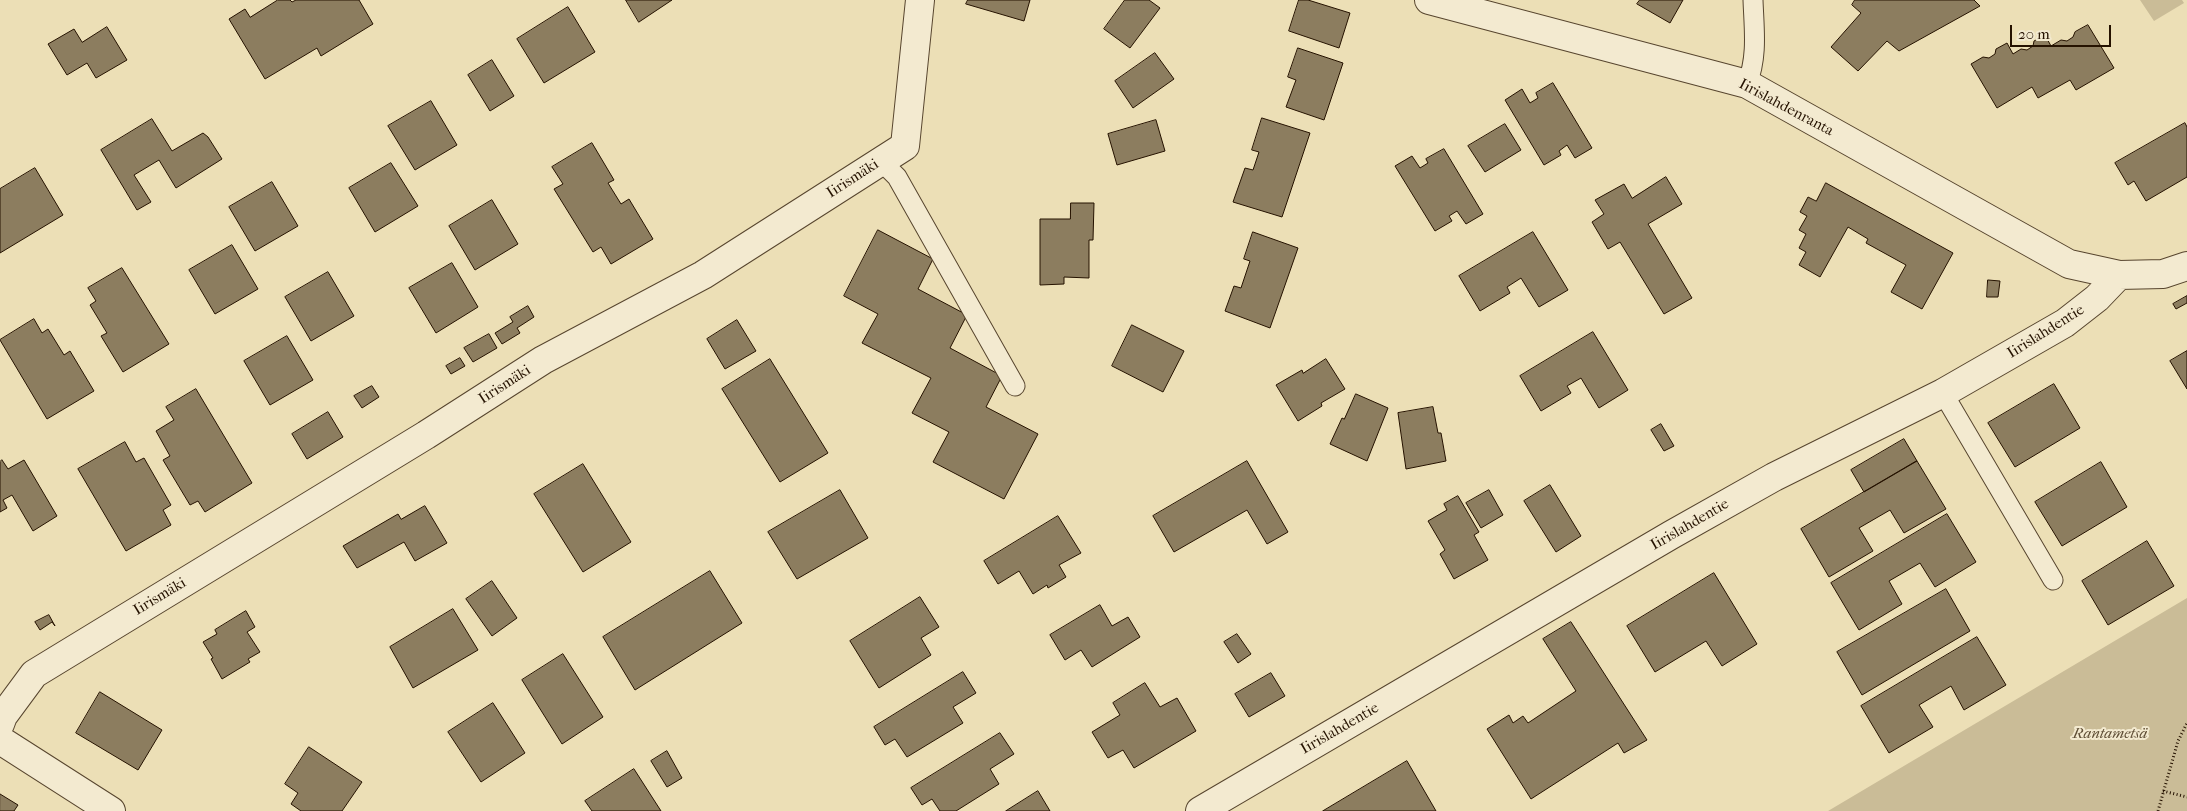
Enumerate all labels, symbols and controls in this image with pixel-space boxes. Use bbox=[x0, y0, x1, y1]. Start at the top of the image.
scale bar bbox=[2012, 15, 2113, 47]
text: 20 m bbox=[2018, 25, 2050, 43]
street label: Iirislahdenranta bbox=[1736, 76, 1836, 140]
street label: Iirismäki bbox=[824, 156, 882, 202]
street label: Iirislahdentie bbox=[2004, 301, 2088, 363]
street label: Iirismäki bbox=[476, 362, 534, 408]
street label: Iirislahdentie bbox=[1648, 495, 1732, 555]
street label: Iirismäki bbox=[130, 574, 190, 620]
street label: Iirislahdentie bbox=[1298, 699, 1382, 759]
park label: Rantametsä bbox=[2073, 725, 2147, 743]

